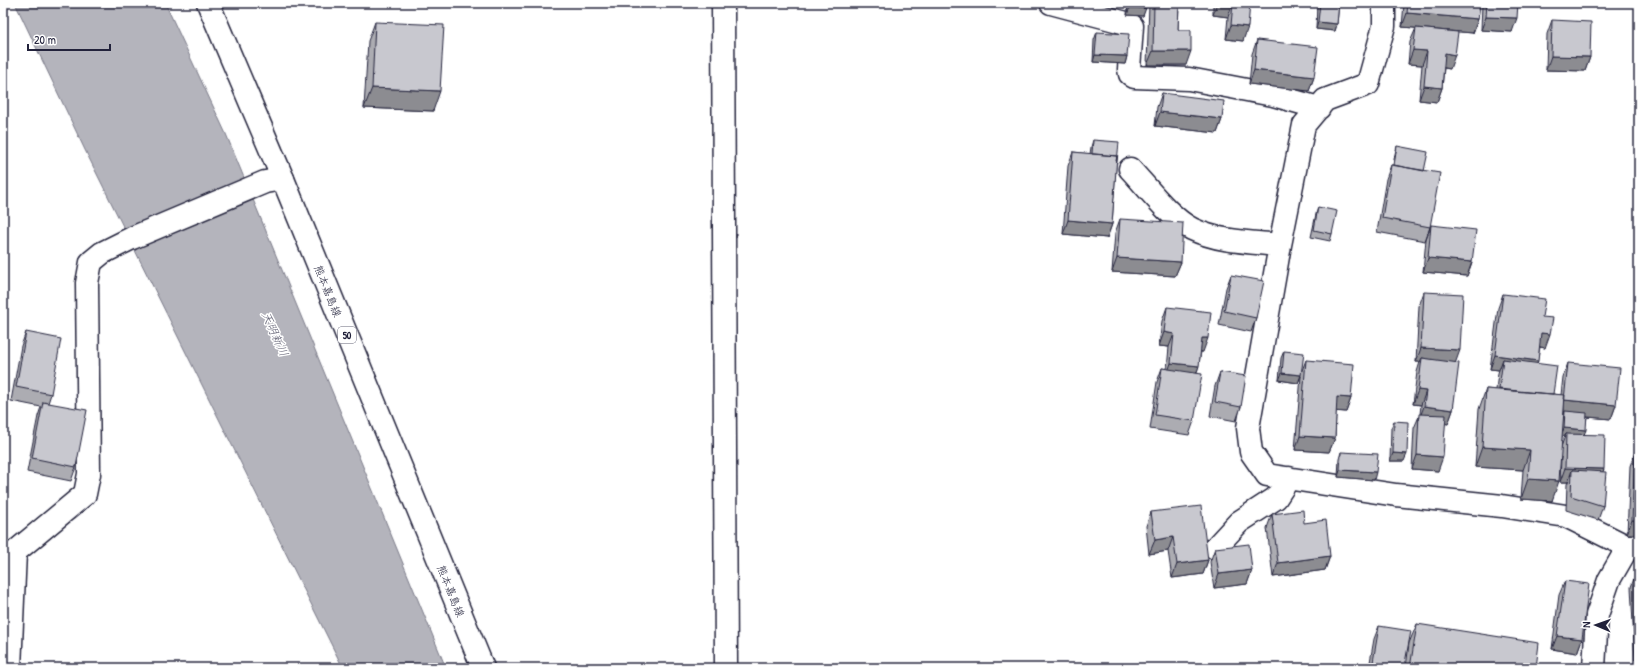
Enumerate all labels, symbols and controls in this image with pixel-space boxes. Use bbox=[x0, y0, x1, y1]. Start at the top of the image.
scale bar bbox=[28, 26, 110, 52]
text: 20 m bbox=[34, 31, 56, 48]
street label: 熊本嘉島線 bbox=[311, 263, 345, 319]
water label: 天明新川 bbox=[258, 308, 293, 359]
road number: 50 bbox=[338, 327, 356, 343]
street label: 熊本嘉島線 bbox=[434, 563, 468, 619]
north arrow bbox=[1576, 605, 1616, 645]
text: N bbox=[1579, 621, 1593, 628]

